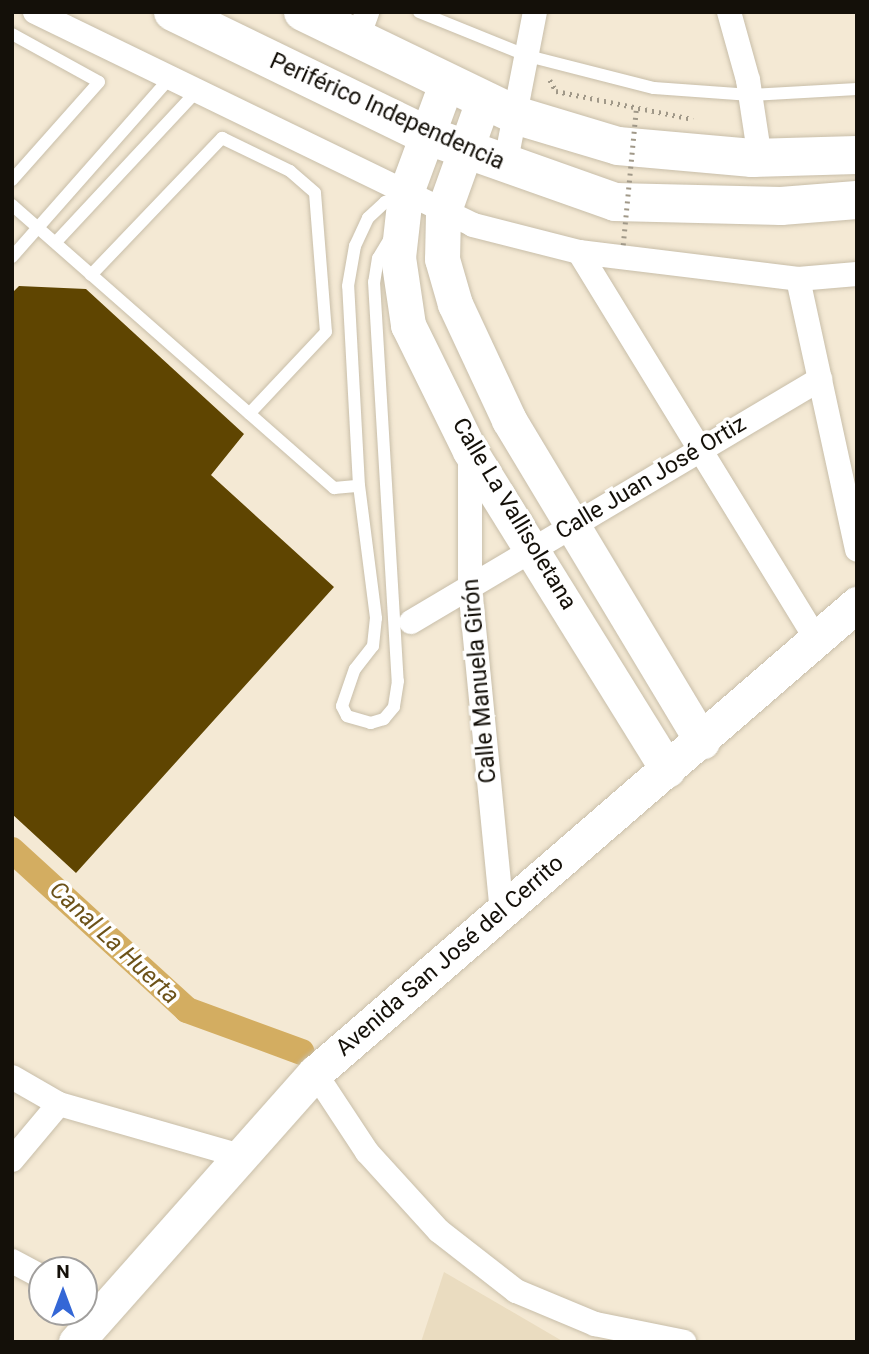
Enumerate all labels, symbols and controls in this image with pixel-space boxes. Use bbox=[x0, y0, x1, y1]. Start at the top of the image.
street label: Periférico Independencia bbox=[265, 48, 509, 176]
street label: Calle Juan José Ortiz bbox=[551, 410, 751, 546]
street label: Calle La Vallisoletana bbox=[446, 413, 582, 615]
street label: Calle Manuela Girón bbox=[457, 578, 503, 784]
street label: Avenida San José del Cerrito bbox=[331, 850, 569, 1062]
water label: Canal La Huerta bbox=[43, 876, 185, 1010]
north arrow bbox=[28, 1256, 98, 1326]
text: N bbox=[56, 1260, 70, 1283]

